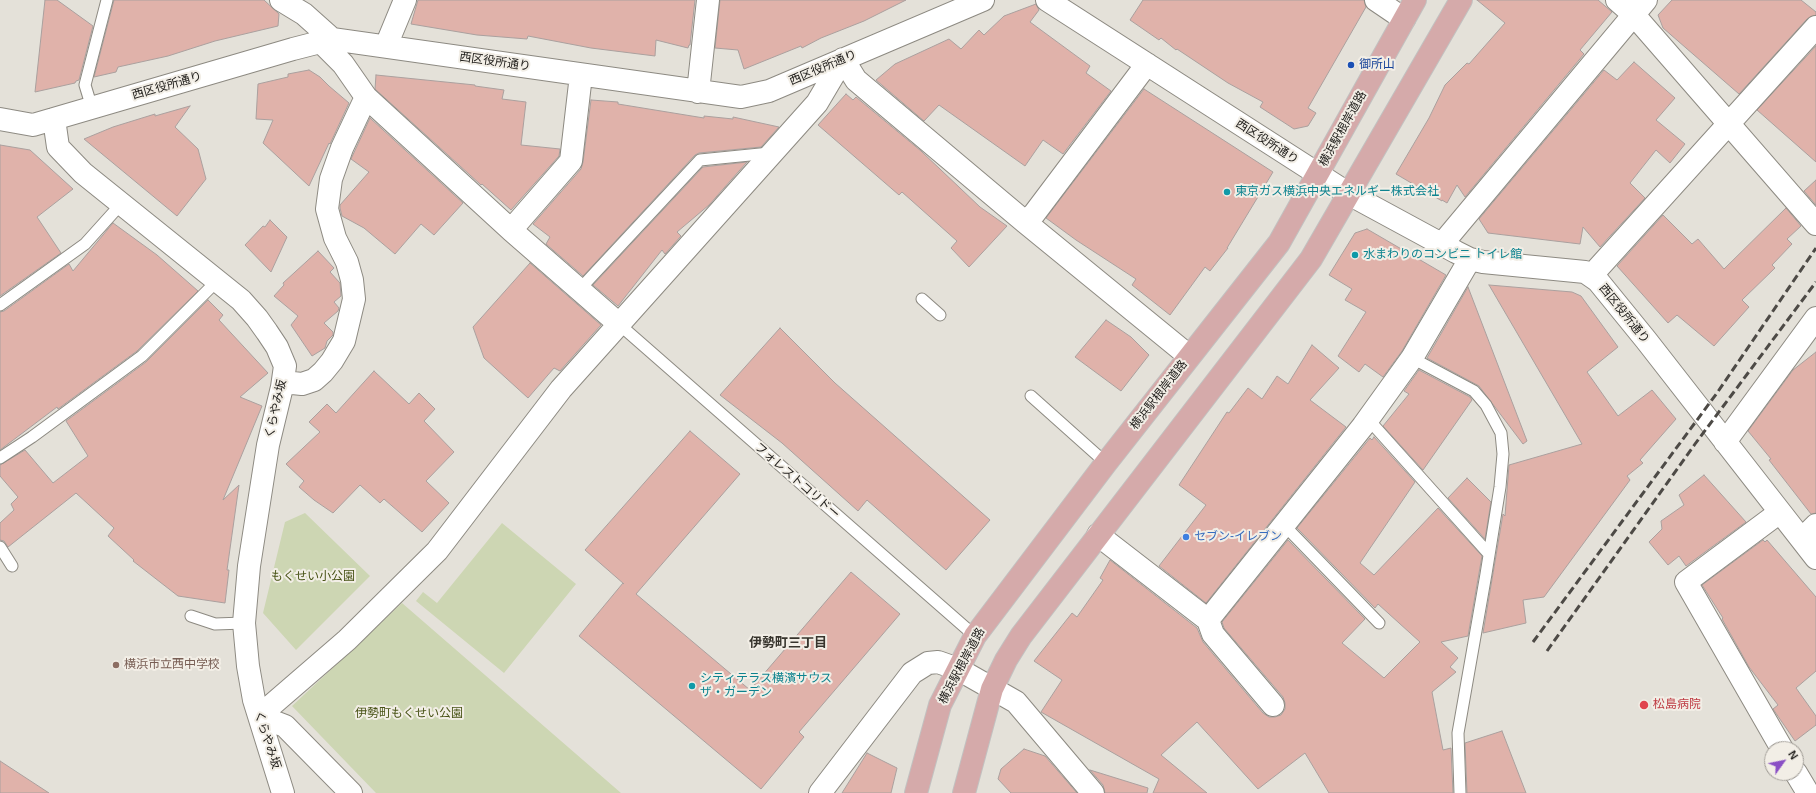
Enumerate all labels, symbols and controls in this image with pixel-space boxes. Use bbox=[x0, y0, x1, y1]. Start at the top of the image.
street label: 西区役所通り bbox=[787, 47, 859, 89]
street label: 西区役所通り bbox=[458, 50, 532, 74]
place label: 御所山 bbox=[1359, 58, 1395, 72]
marker: 御所山 bbox=[1346, 60, 1356, 70]
street label: 西区役所通り bbox=[130, 69, 204, 103]
street label: 横浜駅根岸道路 bbox=[1316, 89, 1370, 169]
street label: 西区役所通り bbox=[1233, 116, 1301, 168]
place label: 東京ガス横浜中央エネルギー株式会社 bbox=[1235, 185, 1439, 199]
marker: 東京ガス横浜中央エネルギー株式会社 bbox=[1222, 187, 1232, 197]
place label: 水まわりのコンビニ トイレ館 bbox=[1363, 248, 1522, 262]
marker: 水まわりのコンビニ トイレ館 bbox=[1350, 250, 1360, 260]
street label: 西区役所通り bbox=[1596, 281, 1652, 347]
street label: 横浜駅根岸道路 bbox=[1127, 357, 1191, 433]
street label: くらやみ坂 bbox=[262, 378, 290, 440]
street label: フォレストコリドー bbox=[752, 440, 842, 522]
place label: セブン-イレブン bbox=[1194, 530, 1282, 544]
marker: セブン-イレブン bbox=[1181, 532, 1191, 542]
park label: もくせい小公園 bbox=[271, 570, 355, 584]
street label: 横浜駅根岸道路 bbox=[936, 626, 988, 706]
district label: 伊勢町三丁目 bbox=[749, 635, 827, 651]
place label: 横浜市立西中学校 bbox=[124, 658, 220, 672]
marker: 横浜市立西中学校 bbox=[111, 660, 121, 670]
place label: シティテラス横濱サウス ザ・ガーデン bbox=[700, 672, 832, 700]
marker: シティテラス横濱サウス ザ・ガーデン bbox=[687, 681, 697, 691]
place label: 松島病院 bbox=[1653, 698, 1701, 712]
marker: 松島病院 bbox=[1638, 699, 1650, 711]
park label: 伊勢町もくせい公園 bbox=[355, 707, 463, 721]
street label: くらやみ坂 bbox=[251, 709, 283, 771]
north arrow bbox=[1764, 741, 1804, 781]
text: N bbox=[1786, 748, 1800, 762]

